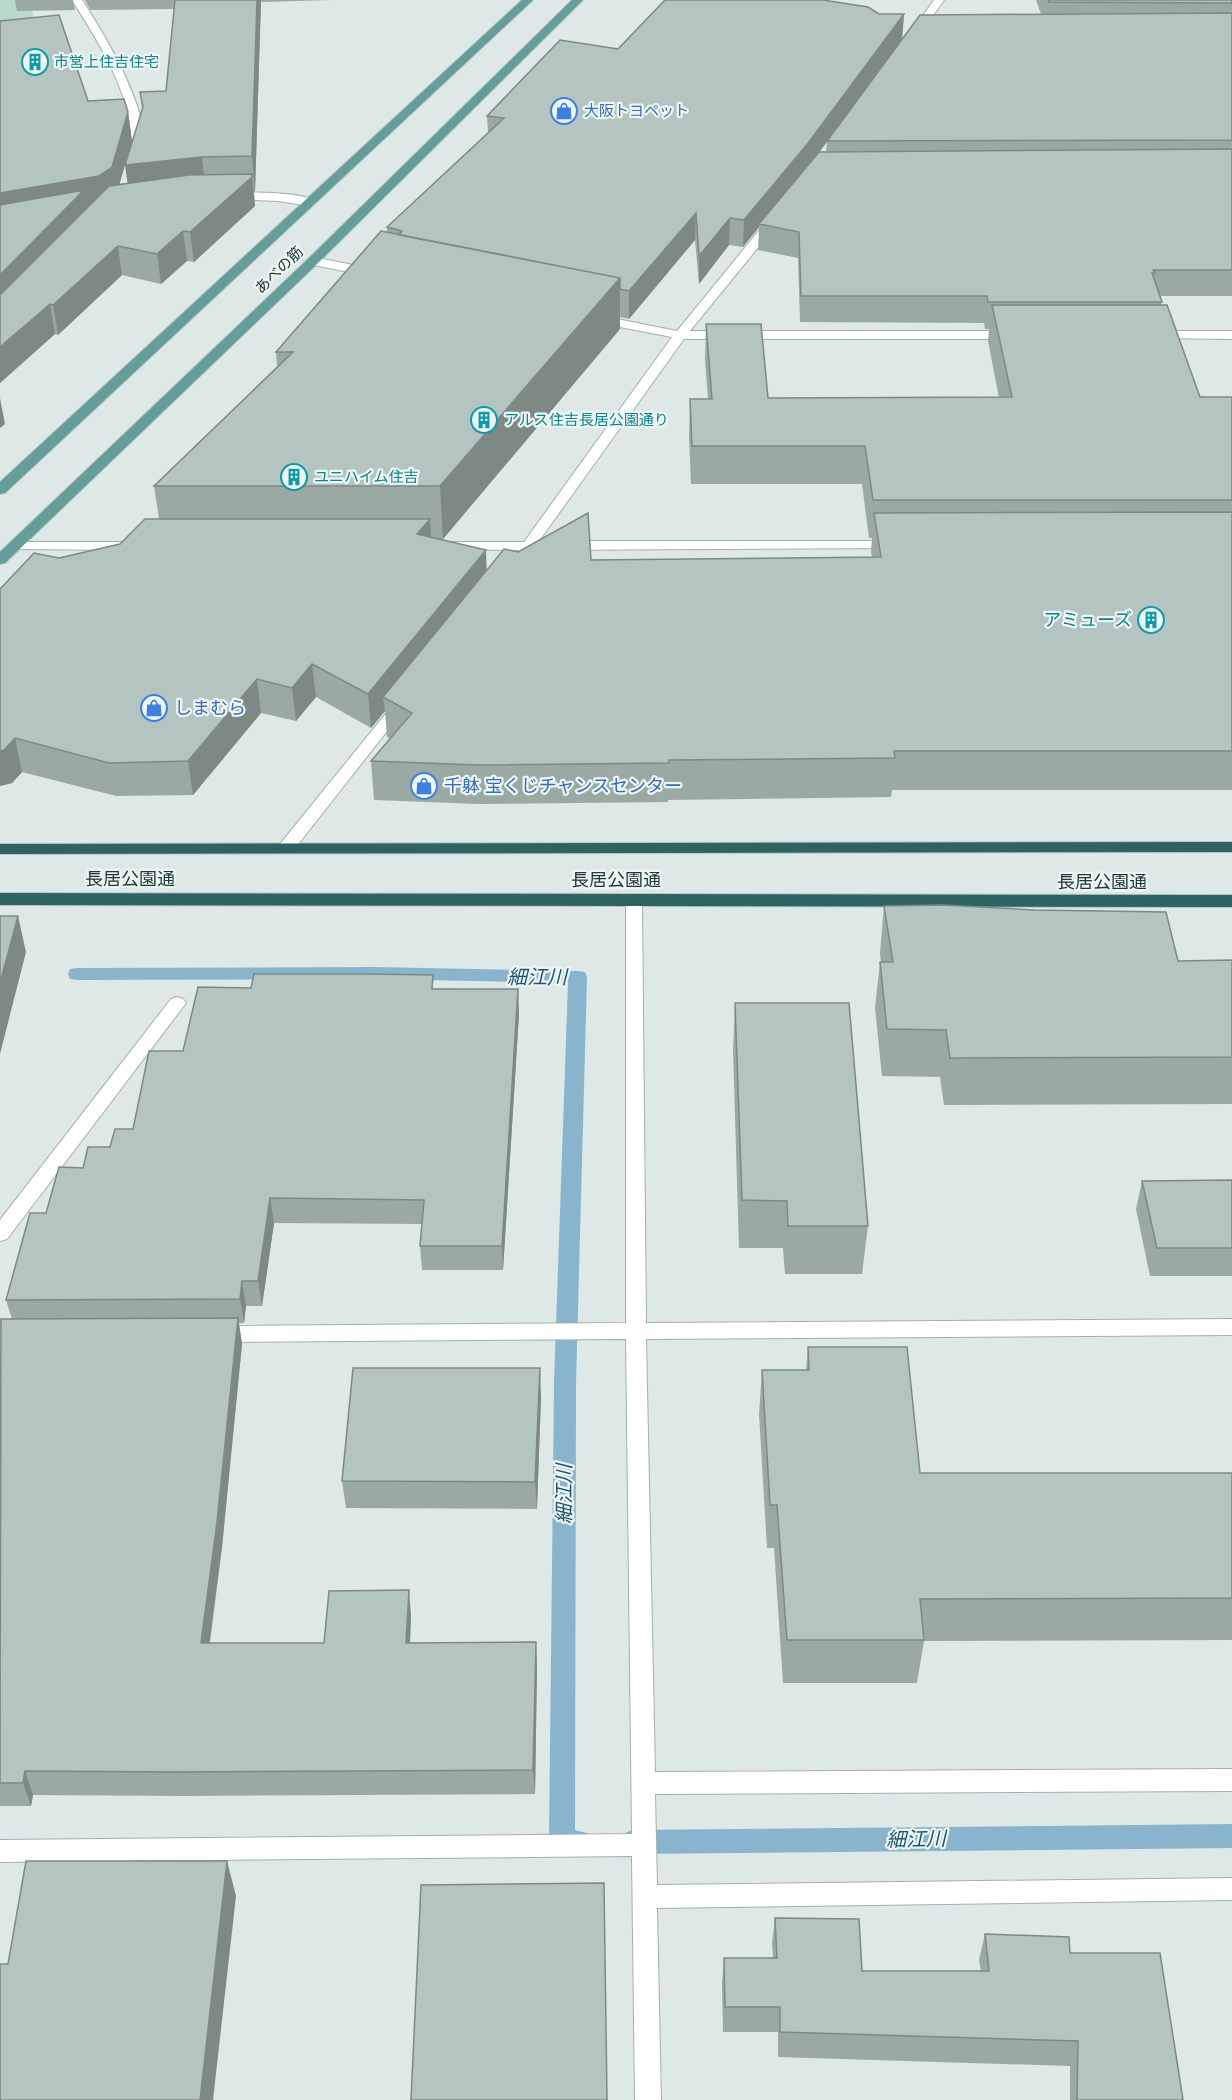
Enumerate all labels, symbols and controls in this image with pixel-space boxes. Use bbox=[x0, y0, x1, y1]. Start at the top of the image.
building icon: 市営上住吉住宅 bbox=[20, 47, 50, 77]
place label: 市営上住吉住宅 bbox=[54, 52, 159, 71]
shop icon: 大阪トヨペット bbox=[549, 96, 579, 126]
place label: 大阪トヨペット bbox=[584, 101, 689, 120]
street label: あべの筋 bbox=[250, 242, 307, 297]
building icon: アルス住吉長居公園通り bbox=[469, 405, 499, 435]
place label: アルス住吉長居公園通り bbox=[504, 410, 669, 429]
building icon: ユニハイム住吉 bbox=[279, 462, 309, 492]
place label: ユニハイム住吉 bbox=[314, 467, 418, 486]
building icon: アミューズ bbox=[1136, 605, 1166, 635]
place label: アミューズ bbox=[1043, 608, 1132, 631]
shop icon: しまむら bbox=[139, 693, 169, 723]
place label: しまむら bbox=[174, 696, 246, 719]
shop icon: 千躰 宝くじチャンスセンター bbox=[409, 771, 439, 801]
place label: 千躰 宝くじチャンスセンター bbox=[444, 774, 682, 797]
street label: 長居公園通 bbox=[85, 867, 175, 890]
street label: 長居公園通 bbox=[571, 868, 661, 891]
street label: 長居公園通 bbox=[1057, 870, 1147, 893]
water label: 細江川 bbox=[507, 964, 569, 990]
water label: 細江川 bbox=[551, 1462, 577, 1524]
water label: 細江川 bbox=[886, 1825, 948, 1853]

